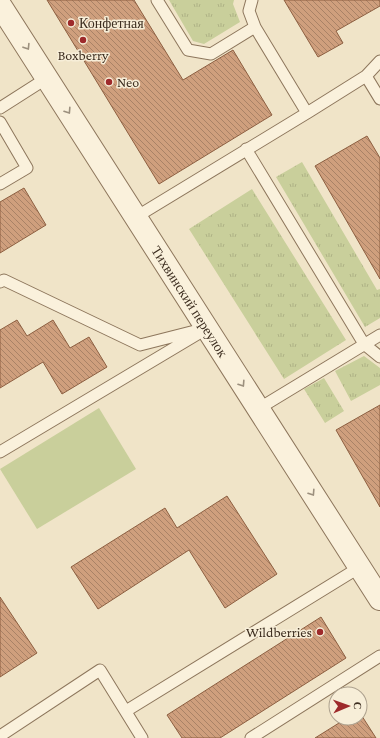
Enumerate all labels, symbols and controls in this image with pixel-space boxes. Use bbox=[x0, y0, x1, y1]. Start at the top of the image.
place label: Конфетная bbox=[79, 15, 144, 31]
marker: Конфетная bbox=[66, 18, 76, 28]
marker: Boxberry bbox=[78, 35, 88, 45]
one-way arrow bbox=[22, 43, 29, 50]
place label: Boxberry bbox=[58, 47, 109, 63]
place label: Neo bbox=[117, 74, 139, 90]
marker: Neo bbox=[104, 77, 114, 87]
one-way arrow bbox=[63, 107, 70, 114]
street label: Тихвинский переулок bbox=[148, 243, 231, 360]
one-way arrow bbox=[237, 380, 245, 387]
one-way arrow bbox=[308, 489, 315, 496]
place label: Wildberries bbox=[246, 624, 312, 640]
marker: Wildberries bbox=[315, 627, 325, 637]
north arrow bbox=[328, 686, 368, 726]
text: С bbox=[352, 701, 364, 710]

